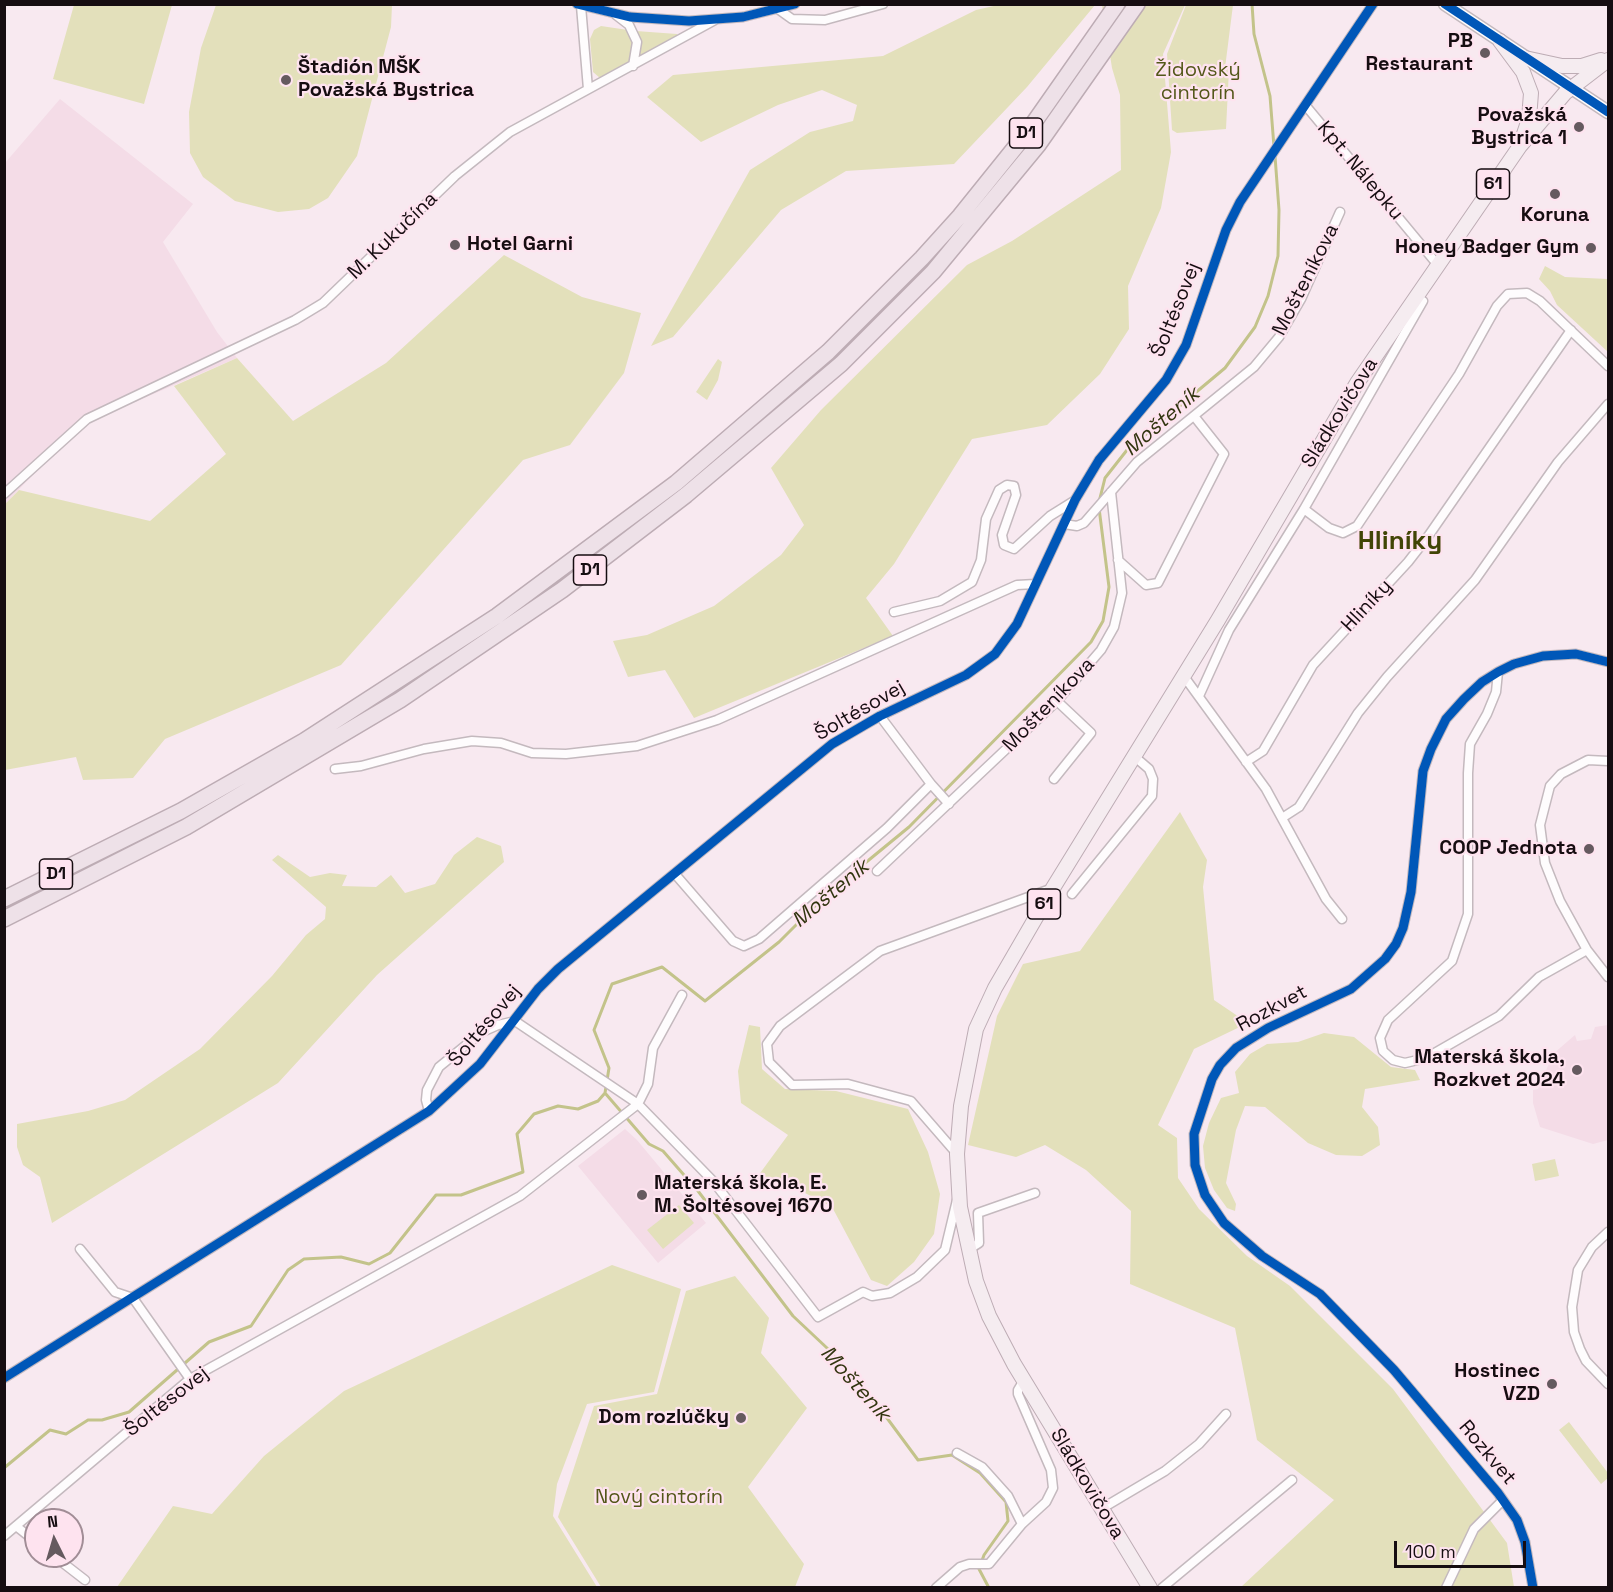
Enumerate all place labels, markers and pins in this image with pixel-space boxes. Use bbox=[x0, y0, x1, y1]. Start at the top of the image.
place label: PB Restaurant bbox=[1365, 30, 1473, 77]
marker: PB Restaurant bbox=[1478, 46, 1492, 60]
place label: Štadión MŠK Považská Bystrica bbox=[298, 56, 474, 103]
marker: Štadión MŠK Považská Bystrica bbox=[279, 73, 293, 87]
place label: Považská Bystrica 1 bbox=[1471, 104, 1567, 151]
marker: Považská Bystrica 1 bbox=[1572, 120, 1586, 134]
marker: Koruna bbox=[1548, 187, 1562, 201]
place label: Koruna bbox=[1521, 204, 1589, 228]
place label: Hotel Garni bbox=[467, 233, 573, 257]
place label: Honey Badger Gym bbox=[1395, 236, 1579, 260]
marker: Hotel Garni bbox=[448, 238, 462, 252]
marker: Honey Badger Gym bbox=[1584, 241, 1598, 255]
place label: COOP Jednota bbox=[1439, 837, 1577, 861]
marker: COOP Jednota bbox=[1582, 842, 1596, 856]
place label: Materská škola, Rozkvet 2024 bbox=[1414, 1046, 1565, 1093]
marker: Materská škola, Rozkvet 2024 bbox=[1570, 1063, 1584, 1077]
place label: Materská škola, E. M. Šoltésovej 1670 bbox=[654, 1172, 833, 1219]
marker: Materská škola, E. M. Šoltésovej 1670 bbox=[635, 1188, 649, 1202]
place label: Hostinec VZD bbox=[1454, 1360, 1540, 1407]
marker: Hostinec VZD bbox=[1545, 1377, 1559, 1391]
place label: Dom rozlúčky bbox=[598, 1406, 729, 1430]
marker: Dom rozlúčky bbox=[734, 1411, 748, 1425]

